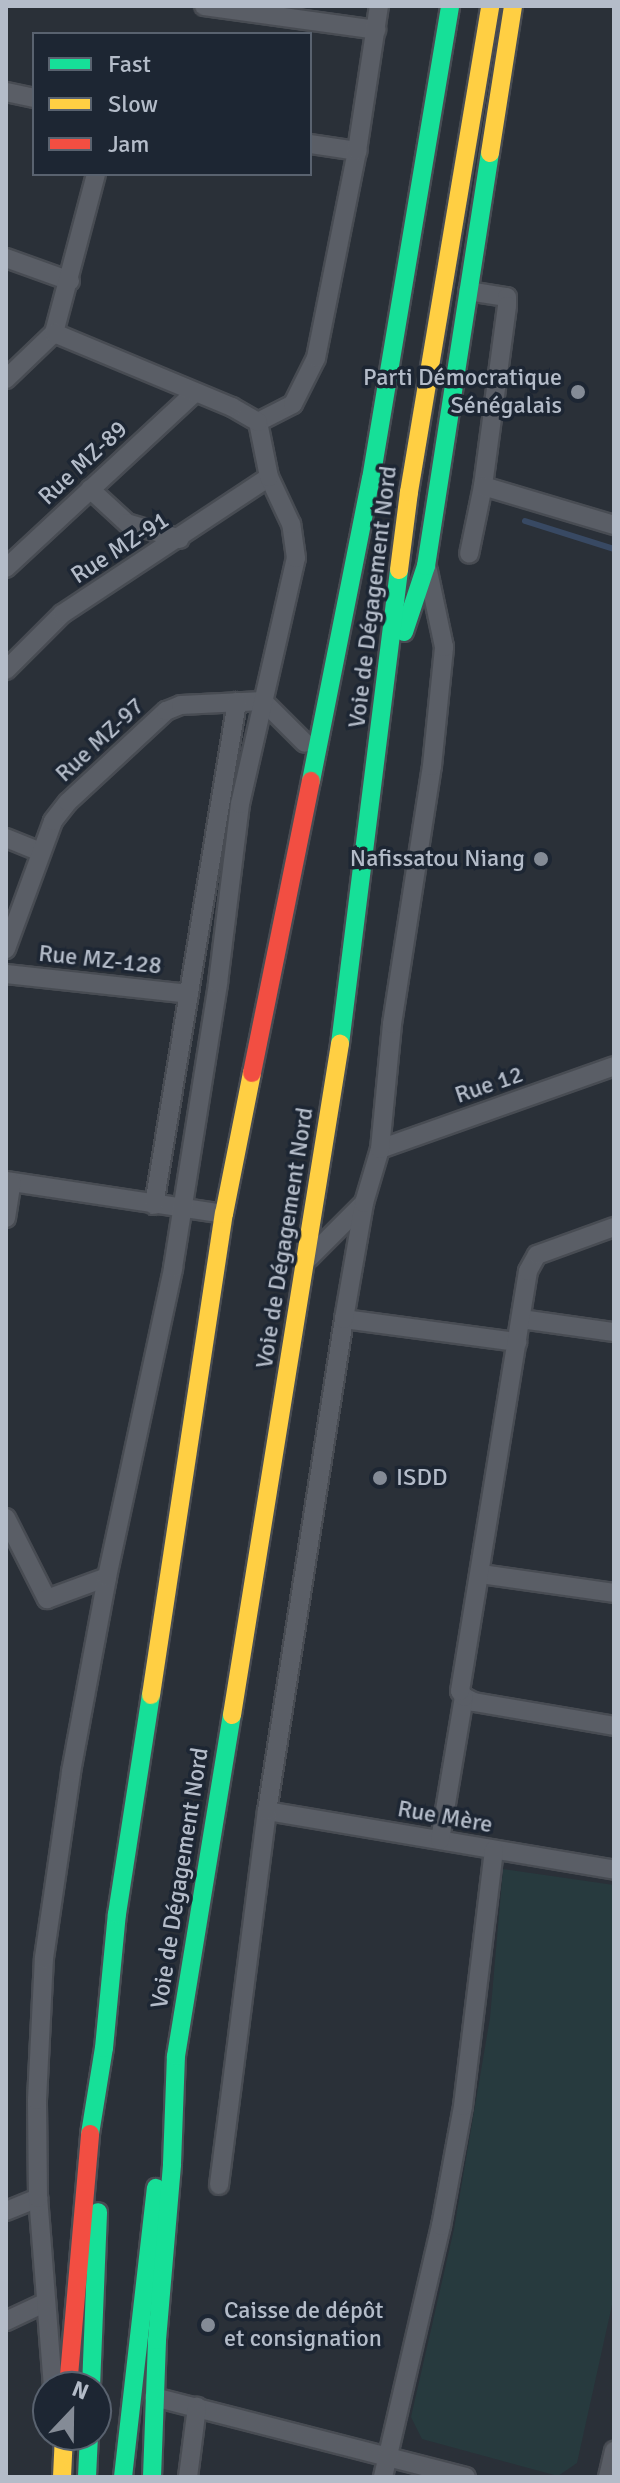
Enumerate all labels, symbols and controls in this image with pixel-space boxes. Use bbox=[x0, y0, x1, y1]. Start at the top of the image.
legend bbox=[32, 32, 312, 176]
text: Fast bbox=[108, 49, 151, 79]
text: Slow bbox=[108, 89, 158, 119]
text: Jam bbox=[108, 129, 149, 159]
place label: Parti Démocratique Sénégalais bbox=[363, 364, 562, 420]
marker: Parti Démocratique Sénégalais bbox=[569, 383, 587, 401]
street label: Rue MZ-89 bbox=[33, 415, 133, 511]
street label: Voie de Dégagement Nord bbox=[343, 464, 403, 730]
street label: Rue MZ-91 bbox=[66, 506, 174, 590]
street label: Rue MZ-97 bbox=[50, 692, 150, 788]
place label: Nafissatou Niang bbox=[350, 845, 525, 873]
marker: Nafissatou Niang bbox=[532, 850, 550, 868]
street label: Rue MZ-128 bbox=[37, 939, 163, 981]
street label: Rue 12 bbox=[451, 1060, 527, 1110]
street label: Voie de Dégagement Nord bbox=[250, 1105, 320, 1371]
place label: ISDD bbox=[396, 1464, 447, 1492]
marker: ISDD bbox=[371, 1469, 389, 1487]
street label: Voie de Dégagement Nord bbox=[145, 1745, 215, 2011]
street label: Rue Mère bbox=[395, 1794, 495, 1840]
place label: Caisse de dépôt et consignation bbox=[224, 2297, 383, 2353]
marker: Caisse de dépôt et consignation bbox=[199, 2316, 217, 2334]
north arrow bbox=[32, 2371, 112, 2451]
text: N bbox=[68, 2375, 93, 2406]

